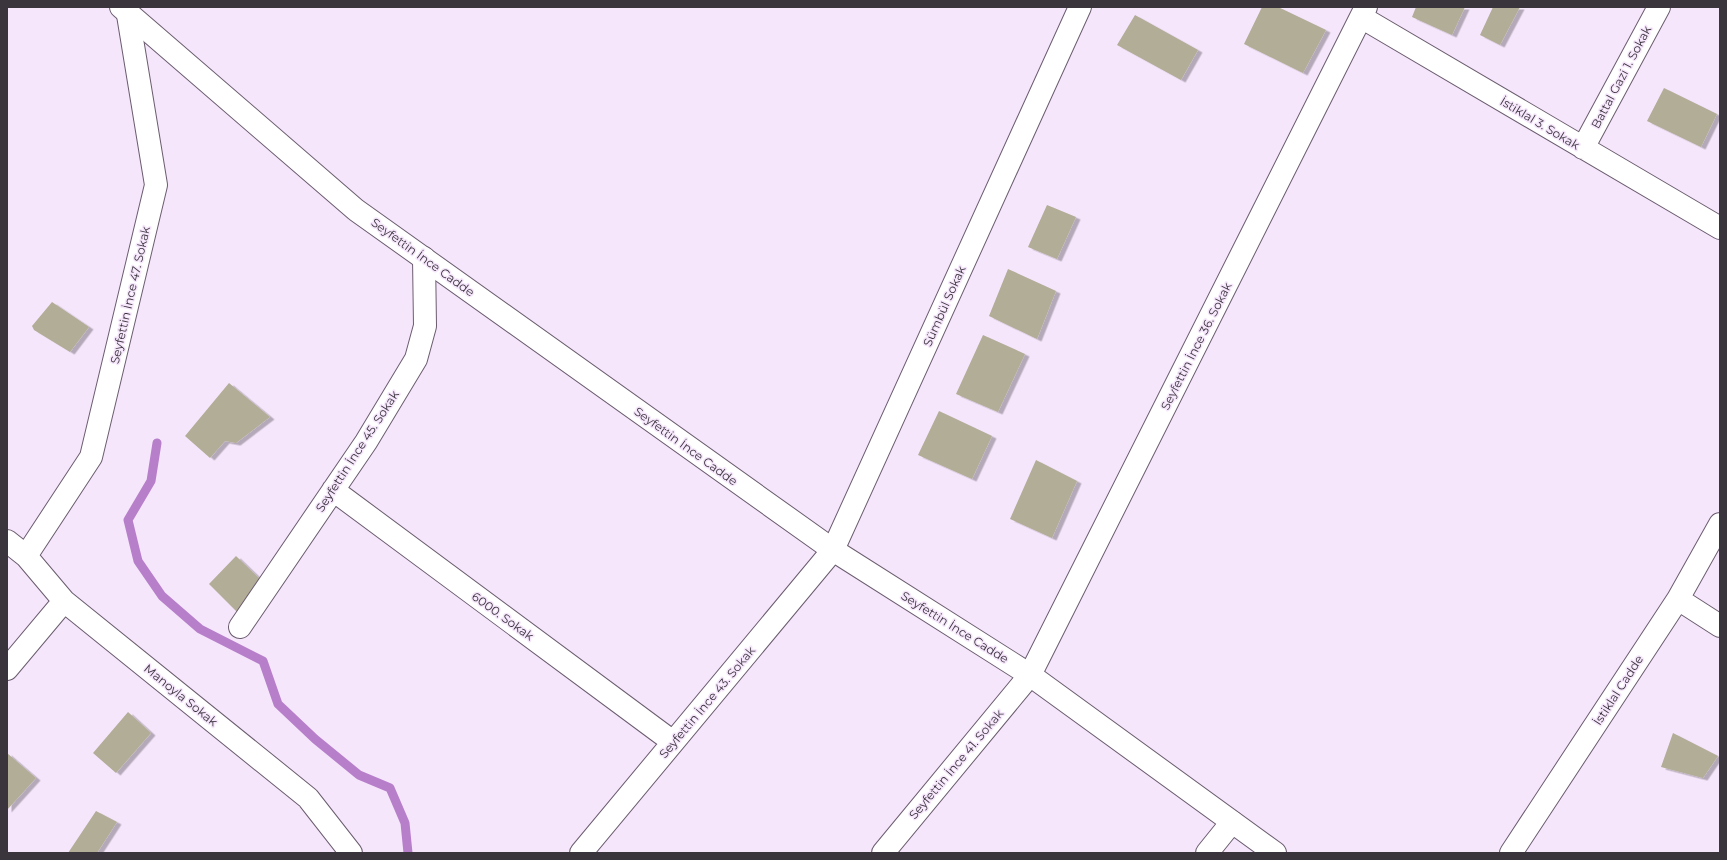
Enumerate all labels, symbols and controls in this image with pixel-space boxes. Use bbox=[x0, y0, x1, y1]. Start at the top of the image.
street label: Battal Gazi 1. Sokak bbox=[1588, 22, 1655, 131]
street label: İstiklal 3. Sokak bbox=[1498, 93, 1583, 153]
street label: Seyfettin İnce Cadde bbox=[368, 214, 478, 300]
street label: Seyfettin İnce 47. Sokak bbox=[107, 224, 153, 365]
street label: Sümbül Sokak bbox=[919, 262, 969, 349]
street label: Seyfettin İnce 36. Sokak bbox=[1157, 279, 1235, 412]
street label: Seyfettin İnce 45. Sokak bbox=[312, 387, 402, 515]
street label: Seyfettin İnce Cadde bbox=[631, 403, 741, 489]
street label: Seyfettin İnce Cadde bbox=[898, 588, 1012, 666]
street label: 6000. Sokak bbox=[469, 589, 538, 644]
street label: Seyfettin İnce 43. Sokak bbox=[656, 642, 759, 761]
street label: İstiklal Cadde bbox=[1590, 652, 1646, 728]
street label: Manoyla Sokak bbox=[141, 661, 221, 730]
street label: Seyfettin İnce 41. Sokak bbox=[906, 705, 1007, 822]

